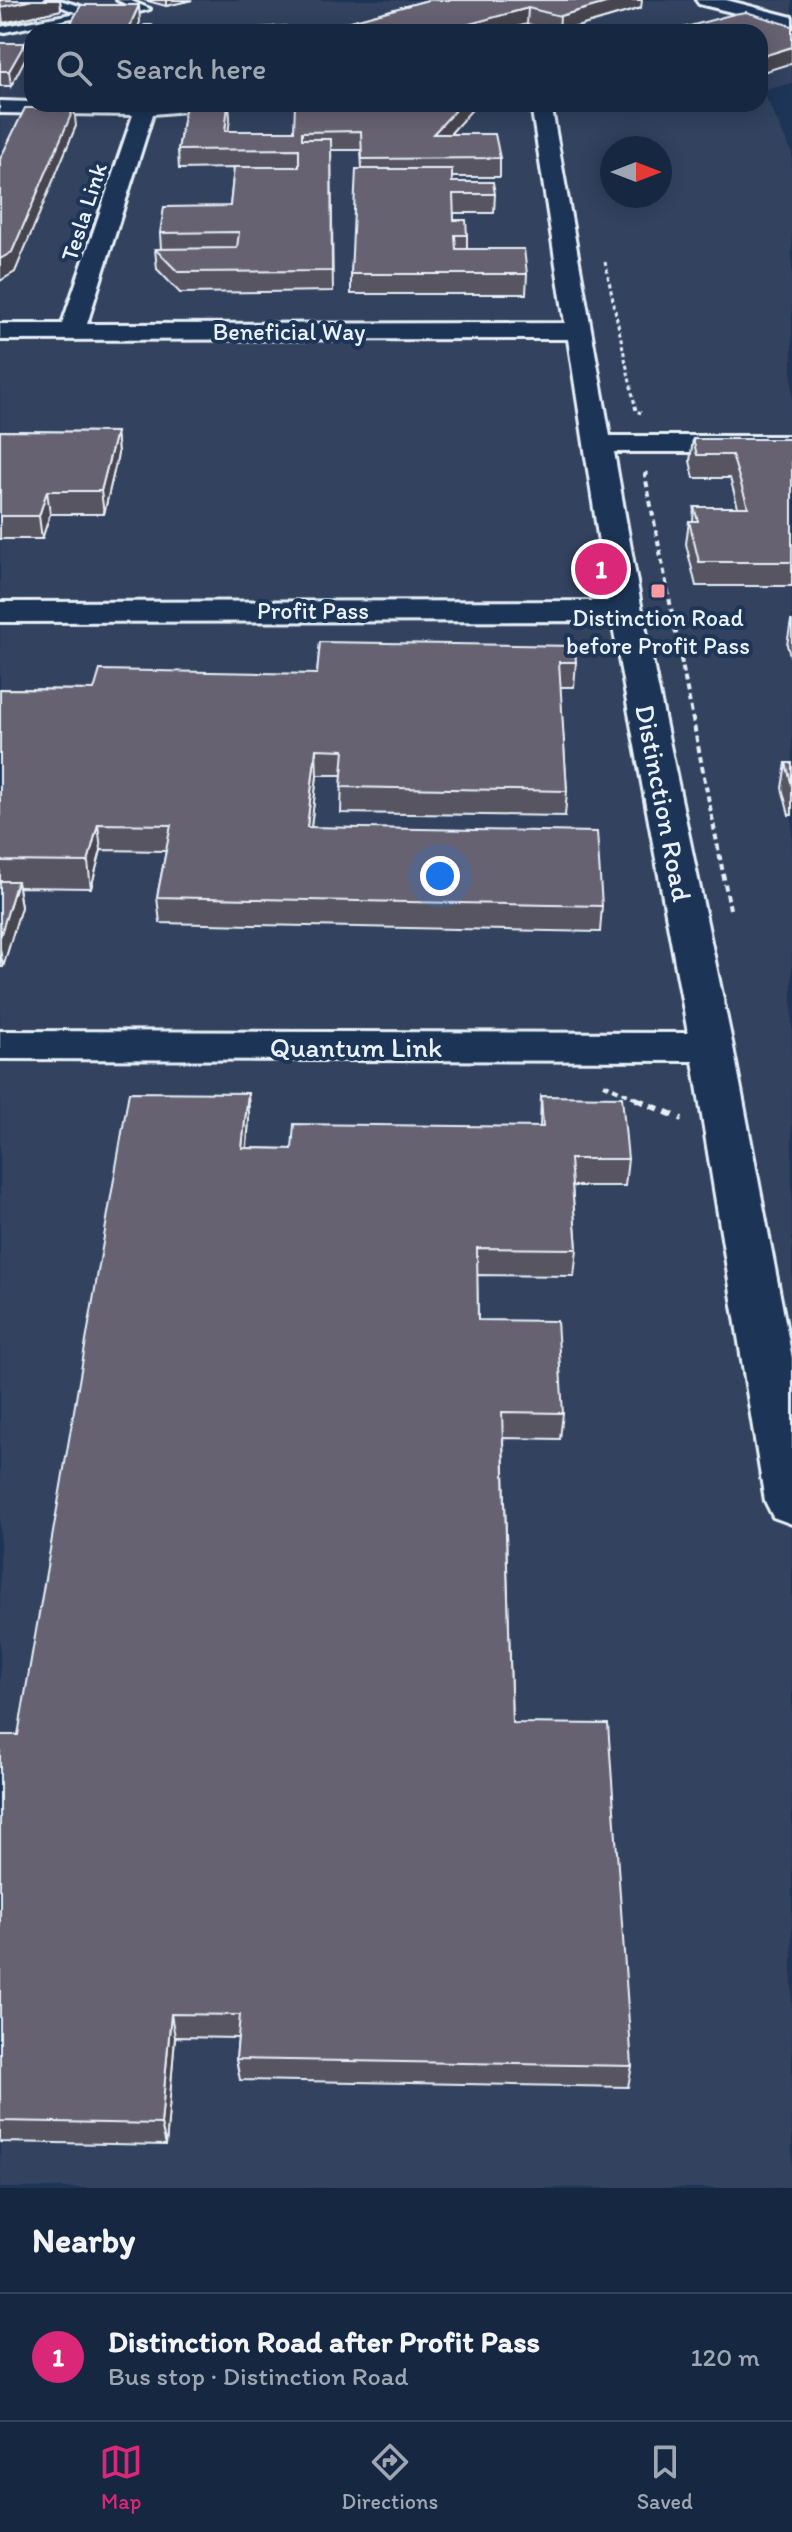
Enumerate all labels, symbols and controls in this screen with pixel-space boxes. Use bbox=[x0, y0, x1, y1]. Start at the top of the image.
search box bbox=[24, 24, 768, 112]
icon: search bbox=[52, 46, 96, 90]
text: Search here bbox=[116, 50, 266, 87]
north arrow bbox=[600, 136, 672, 208]
street label: Tesla Link bbox=[54, 159, 113, 265]
street label: Beneficial Way bbox=[213, 317, 365, 346]
pin: 1 bbox=[575, 539, 627, 599]
marker: Distinction Road before Profit Pass bbox=[649, 582, 667, 600]
street label: Profit Pass bbox=[257, 596, 369, 625]
place label: Distinction Road before Profit Pass bbox=[566, 603, 750, 660]
street label: Distinction Road bbox=[628, 702, 700, 905]
your location bbox=[420, 856, 460, 896]
street label: Quantum Link bbox=[270, 1030, 442, 1064]
text: Nearby bbox=[32, 2220, 135, 2261]
text: Distinction Road after Profit Pass bbox=[108, 2323, 540, 2360]
text: 1 bbox=[52, 2341, 64, 2373]
text: 120 m bbox=[691, 2341, 760, 2373]
text: Bus stop · Distinction Road bbox=[108, 2360, 409, 2392]
tab: Map bbox=[99, 2440, 143, 2515]
tab: Directions bbox=[342, 2440, 438, 2515]
tab: Saved bbox=[637, 2440, 693, 2515]

